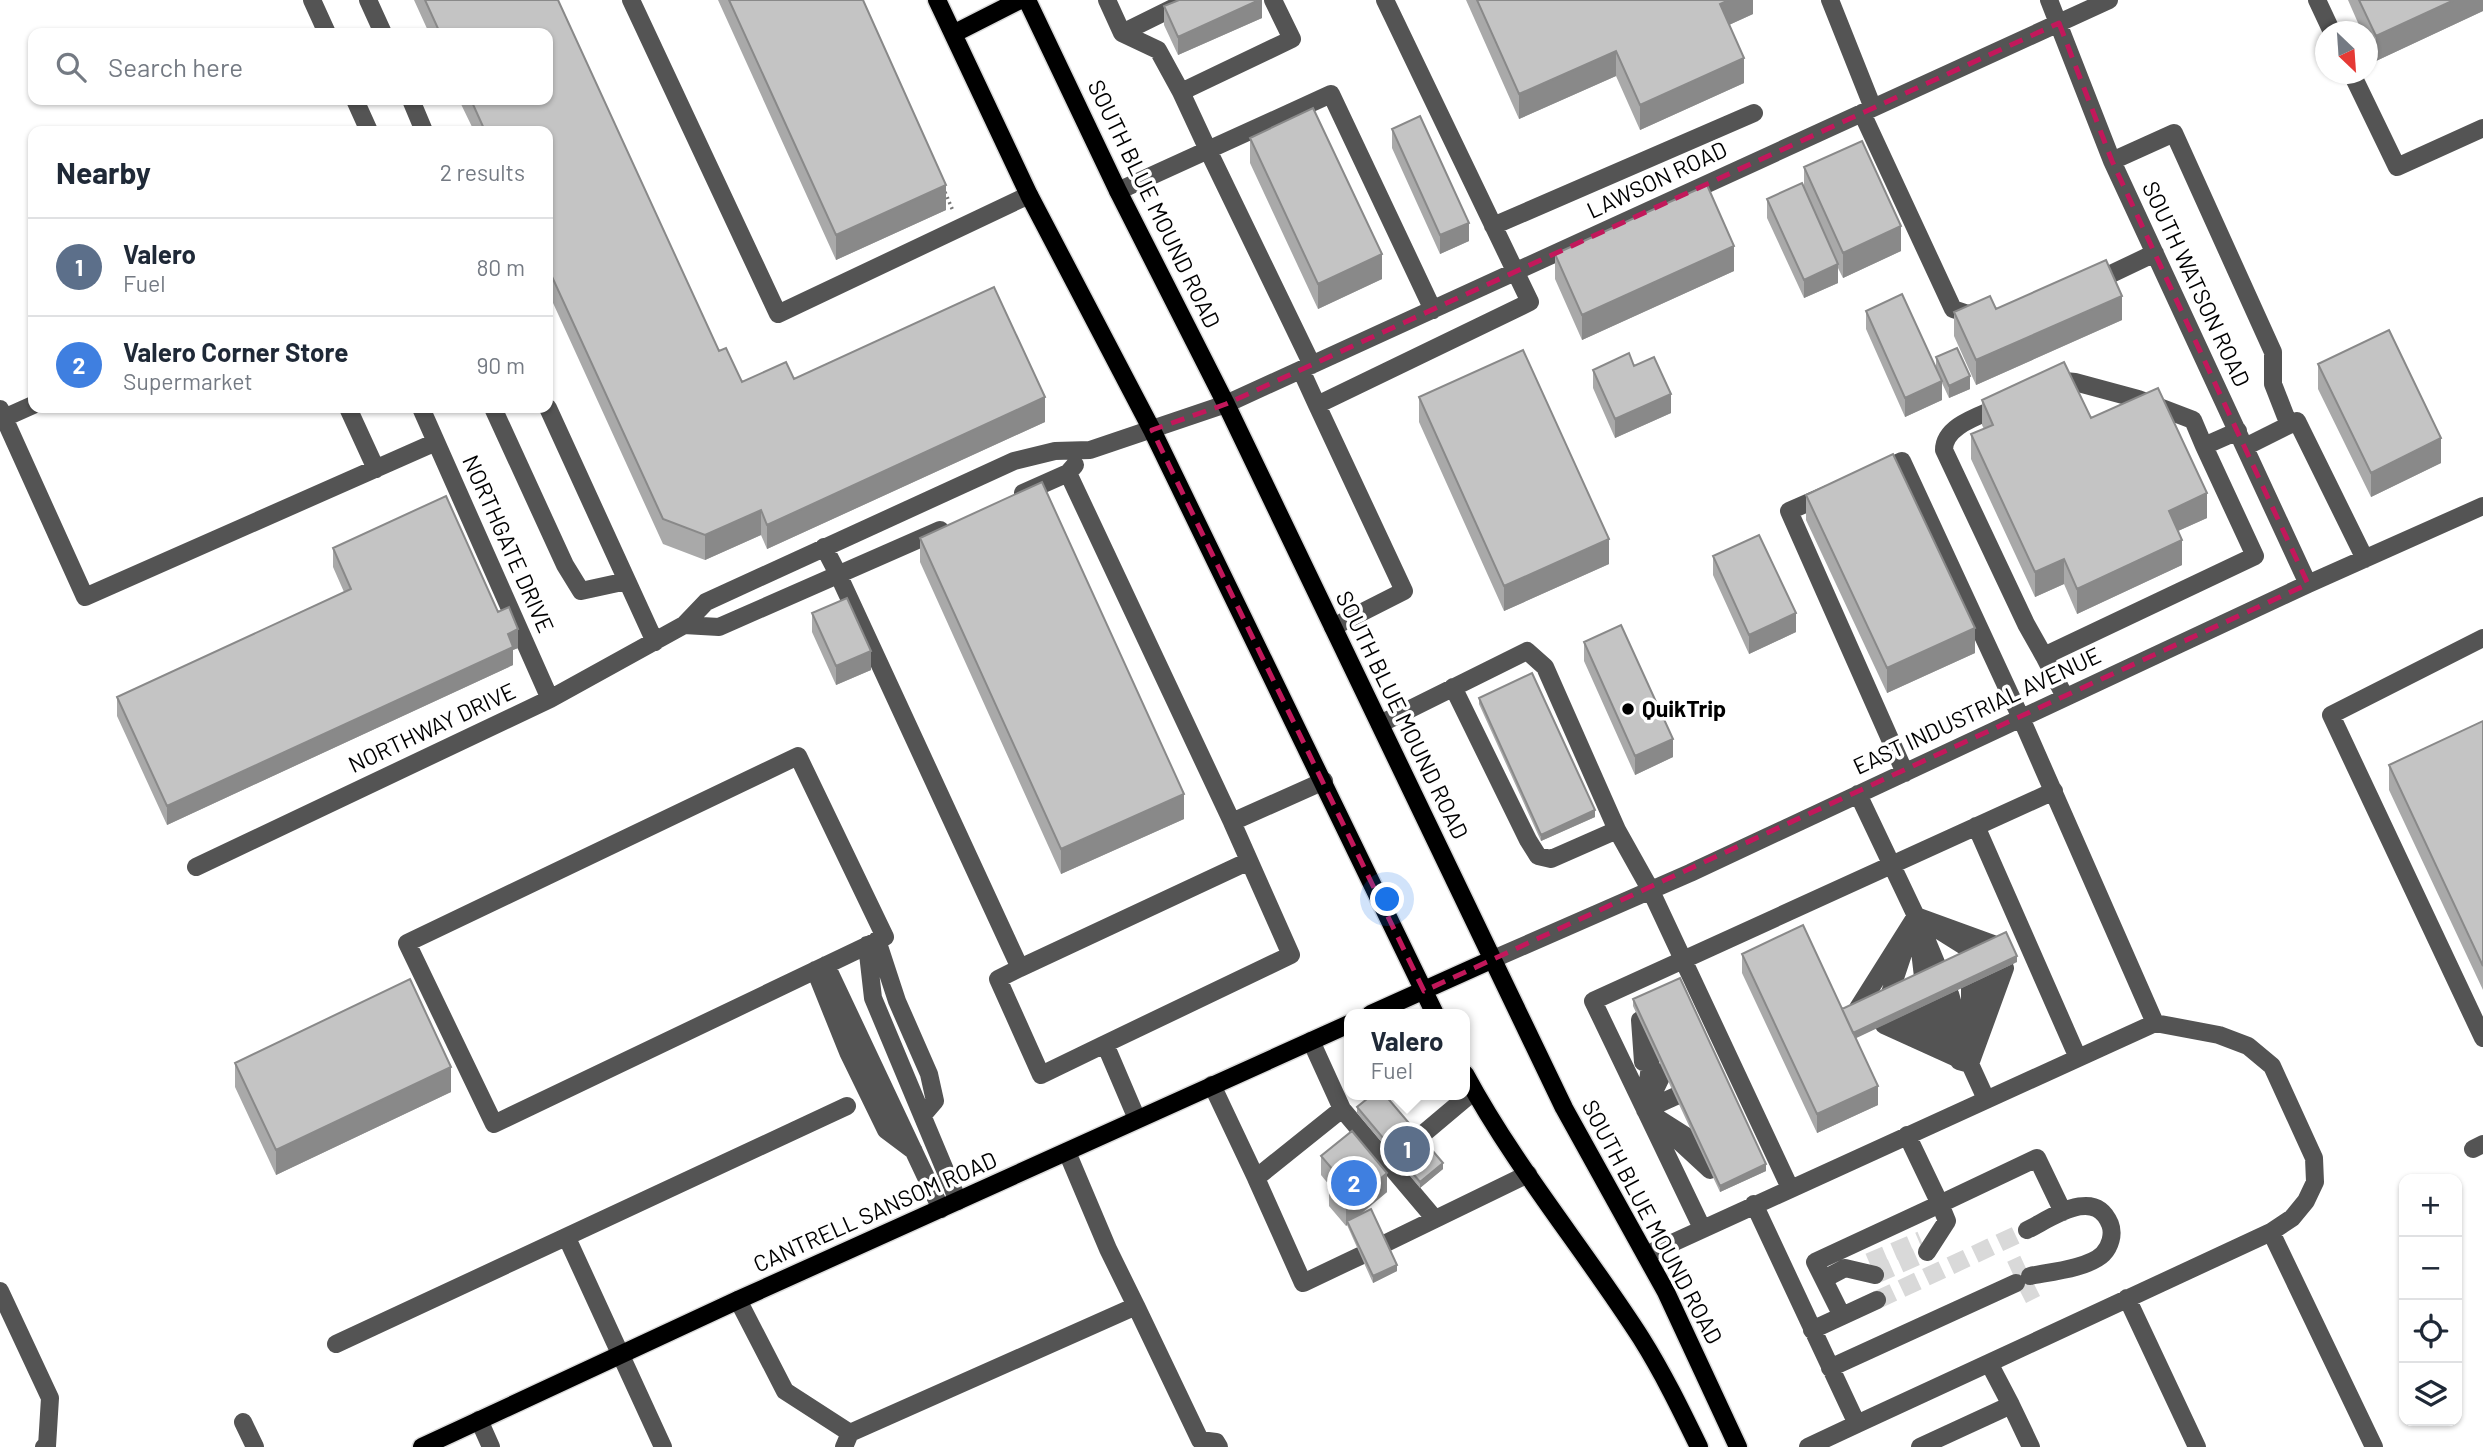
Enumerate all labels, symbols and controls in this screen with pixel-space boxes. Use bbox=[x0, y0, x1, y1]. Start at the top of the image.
north arrow bbox=[2315, 21, 2378, 84]
search box bbox=[28, 28, 553, 105]
icon: search bbox=[52, 48, 90, 86]
text: Search here bbox=[108, 51, 243, 82]
street label: SOUTH BLUE MOUND ROAD bbox=[1083, 75, 1227, 332]
street label: LAWSON ROAD bbox=[1582, 134, 1731, 224]
text: Nearby bbox=[56, 154, 151, 190]
text: 2 results bbox=[440, 158, 525, 186]
street label: SOUTH WATSON ROAD bbox=[2137, 176, 2257, 391]
text: Valero bbox=[123, 238, 196, 269]
text: 1 bbox=[75, 253, 83, 281]
text: 80 m bbox=[476, 253, 525, 281]
text: Fuel bbox=[123, 269, 166, 297]
text: Valero Corner Store bbox=[123, 336, 348, 367]
text: 2 bbox=[73, 351, 85, 379]
text: 90 m bbox=[476, 351, 525, 379]
text: Supermarket bbox=[123, 367, 253, 395]
street label: NORTHGATE DRIVE bbox=[457, 450, 561, 637]
street label: SOUTH BLUE MOUND ROAD bbox=[1331, 586, 1475, 843]
street label: EAST INDUSTRIAL AVENUE bbox=[1848, 640, 2105, 780]
street label: NORTHWAY DRIVE bbox=[343, 676, 520, 778]
place label: QuikTrip bbox=[1642, 694, 1726, 722]
marker: QuikTrip bbox=[1620, 701, 1636, 717]
your location bbox=[1370, 882, 1404, 916]
popup bbox=[1344, 1009, 1470, 1100]
text: Valero bbox=[1371, 1025, 1443, 1056]
text: Fuel bbox=[1371, 1056, 1413, 1084]
street label: SOUTH BLUE MOUND ROAD bbox=[1577, 1095, 1729, 1348]
pin: 1 bbox=[1384, 1123, 1430, 1175]
street label: CANTRELL SANSOM ROAD bbox=[749, 1145, 1001, 1277]
pin: 2 bbox=[1331, 1157, 1377, 1209]
map controls bbox=[2399, 1174, 2462, 1426]
button: + bbox=[2399, 1174, 2462, 1237]
button: − bbox=[2399, 1237, 2462, 1300]
button: locate bbox=[2399, 1300, 2462, 1363]
button: layers bbox=[2399, 1363, 2462, 1426]

